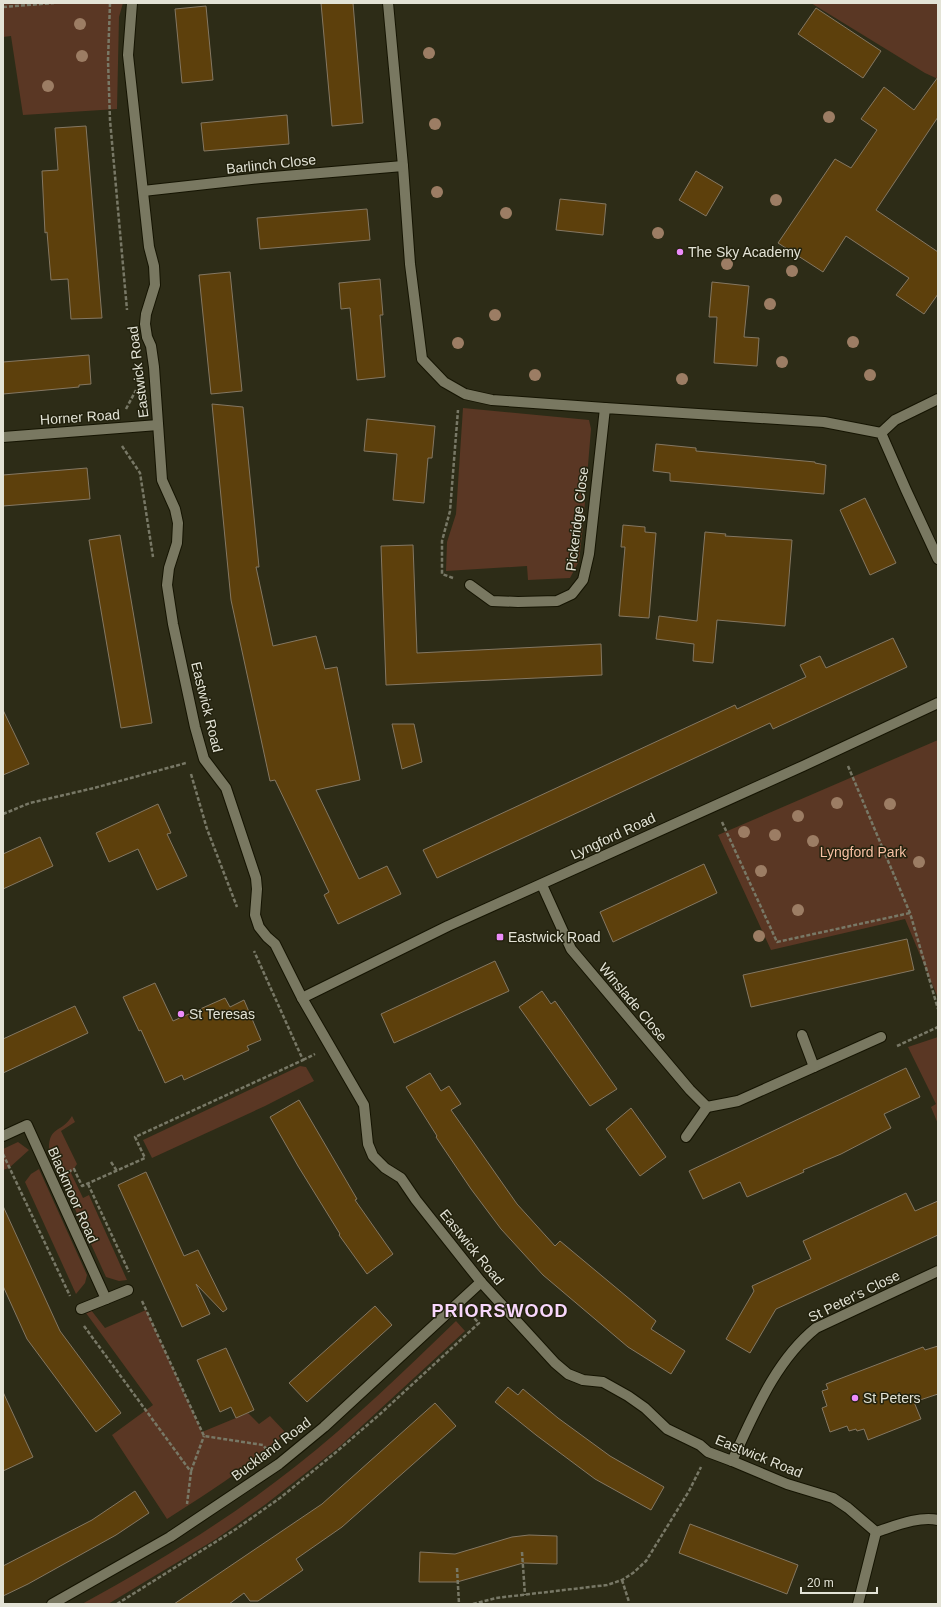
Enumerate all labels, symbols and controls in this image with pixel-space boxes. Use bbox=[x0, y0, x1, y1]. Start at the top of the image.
street label: Barlinch Close bbox=[225, 151, 317, 177]
place label: The Sky Academy bbox=[688, 244, 801, 260]
marker: The Sky Academy bbox=[675, 247, 685, 257]
street label: Eastwick Road bbox=[124, 325, 152, 419]
street label: Horner Road bbox=[39, 406, 121, 428]
street label: Pickeridge Close bbox=[563, 466, 591, 572]
street label: Eastwick Road bbox=[188, 660, 226, 754]
street label: Lyngford Road bbox=[568, 809, 658, 863]
park label: Lyngford Park bbox=[820, 844, 907, 860]
place label: Eastwick Road bbox=[508, 929, 601, 945]
marker: Eastwick Road bbox=[495, 932, 505, 942]
street label: Winslade Close bbox=[596, 960, 671, 1045]
place label: St Teresas bbox=[189, 1006, 255, 1022]
marker: St Teresas bbox=[176, 1009, 186, 1019]
street label: Blackmoor Road bbox=[45, 1144, 101, 1246]
street label: Eastwick Road bbox=[437, 1206, 507, 1288]
street label: St Peter's Close bbox=[806, 1267, 903, 1325]
district label: PRIORSWOOD bbox=[431, 1301, 569, 1321]
place label: St Peters bbox=[863, 1390, 921, 1406]
marker: St Peters bbox=[850, 1393, 860, 1403]
street label: Buckland Road bbox=[228, 1414, 314, 1484]
street label: Eastwick Road bbox=[713, 1431, 805, 1481]
scale bar bbox=[801, 1569, 877, 1595]
text: 20 m bbox=[807, 1576, 834, 1590]

